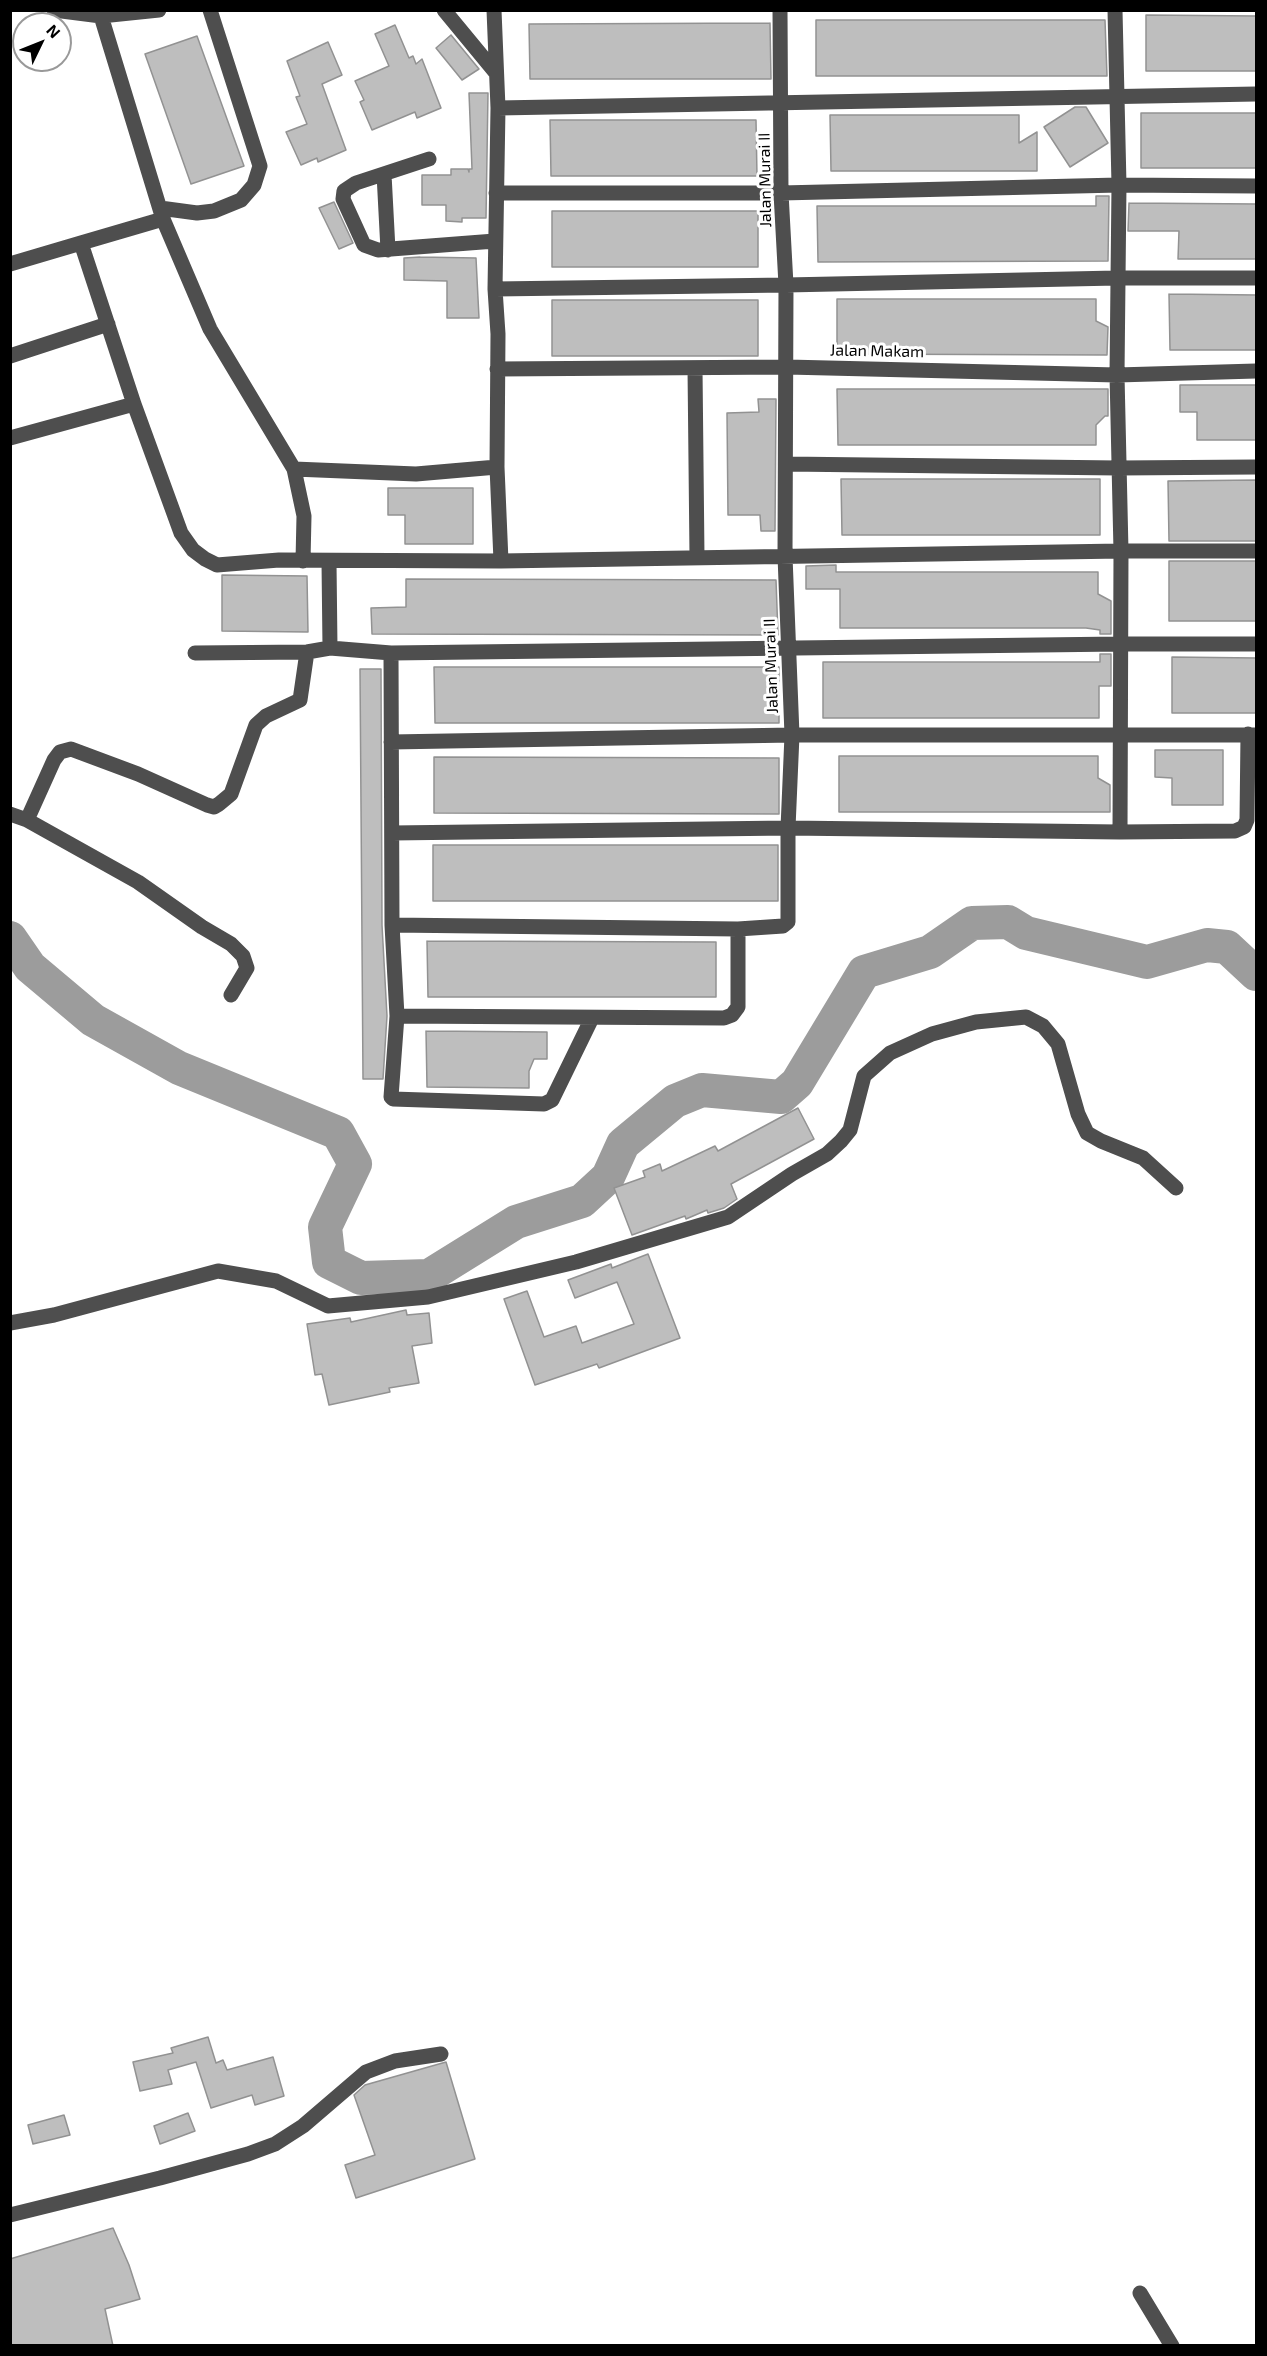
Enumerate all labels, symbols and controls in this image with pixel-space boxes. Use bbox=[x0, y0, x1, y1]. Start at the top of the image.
north arrow bbox=[12, 12, 72, 72]
text: N bbox=[43, 20, 65, 41]
street label: Jalan Murai II bbox=[755, 132, 775, 228]
street label: Jalan Makam bbox=[830, 341, 924, 361]
street label: Jalan Murai II bbox=[760, 618, 782, 714]

